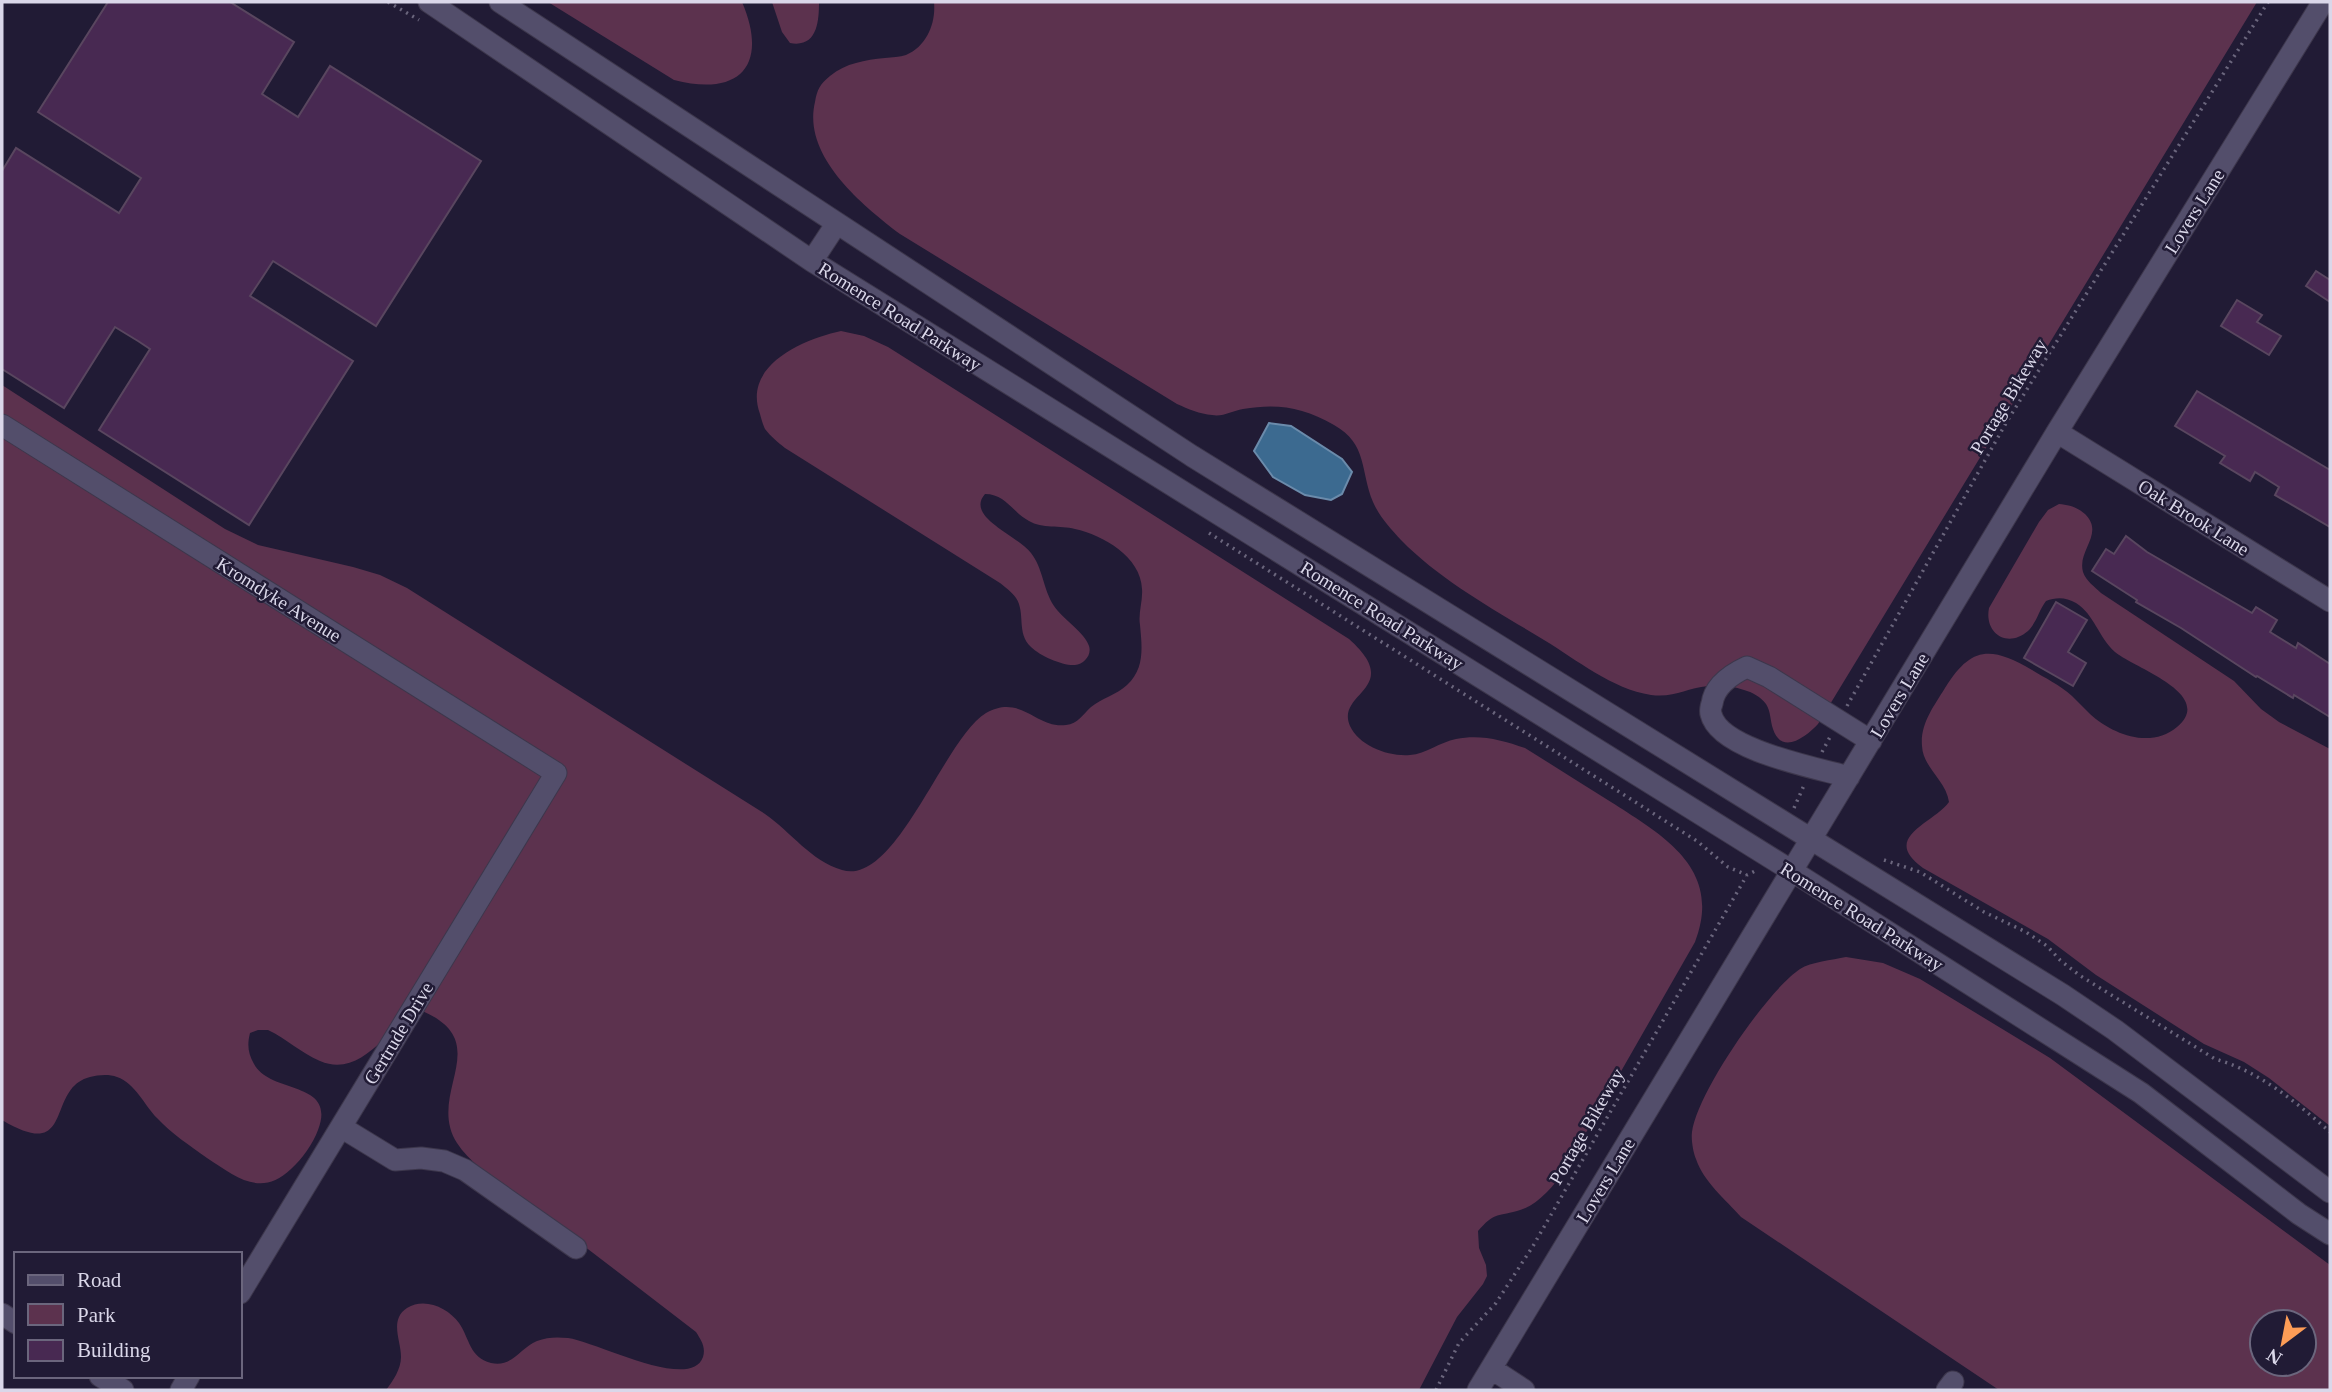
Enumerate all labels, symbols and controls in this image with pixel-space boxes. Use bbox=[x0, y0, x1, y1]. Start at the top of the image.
street label: Lovers Lane bbox=[2160, 165, 2229, 257]
street label: Romence Road Parkway bbox=[815, 258, 985, 375]
street label: Portage Bikeway bbox=[1966, 335, 2051, 458]
street label: Oak Brook Lane bbox=[2134, 475, 2253, 560]
street label: Kromdyke Avenue bbox=[213, 553, 345, 646]
street label: Romence Road Parkway bbox=[1297, 557, 1467, 674]
street label: Lovers Lane bbox=[1866, 649, 1933, 742]
street label: Romence Road Parkway bbox=[1777, 858, 1947, 975]
street label: Gertrude Drive bbox=[360, 978, 437, 1088]
street label: Portage Bikeway bbox=[1545, 1064, 1628, 1188]
street label: Lovers Lane bbox=[1572, 1134, 1639, 1227]
legend bbox=[14, 1252, 242, 1378]
text: Road bbox=[77, 1268, 122, 1292]
text: Park bbox=[77, 1303, 116, 1327]
north arrow bbox=[2248, 1308, 2318, 1378]
text: Building bbox=[77, 1338, 151, 1362]
text: N bbox=[2263, 1344, 2286, 1370]

